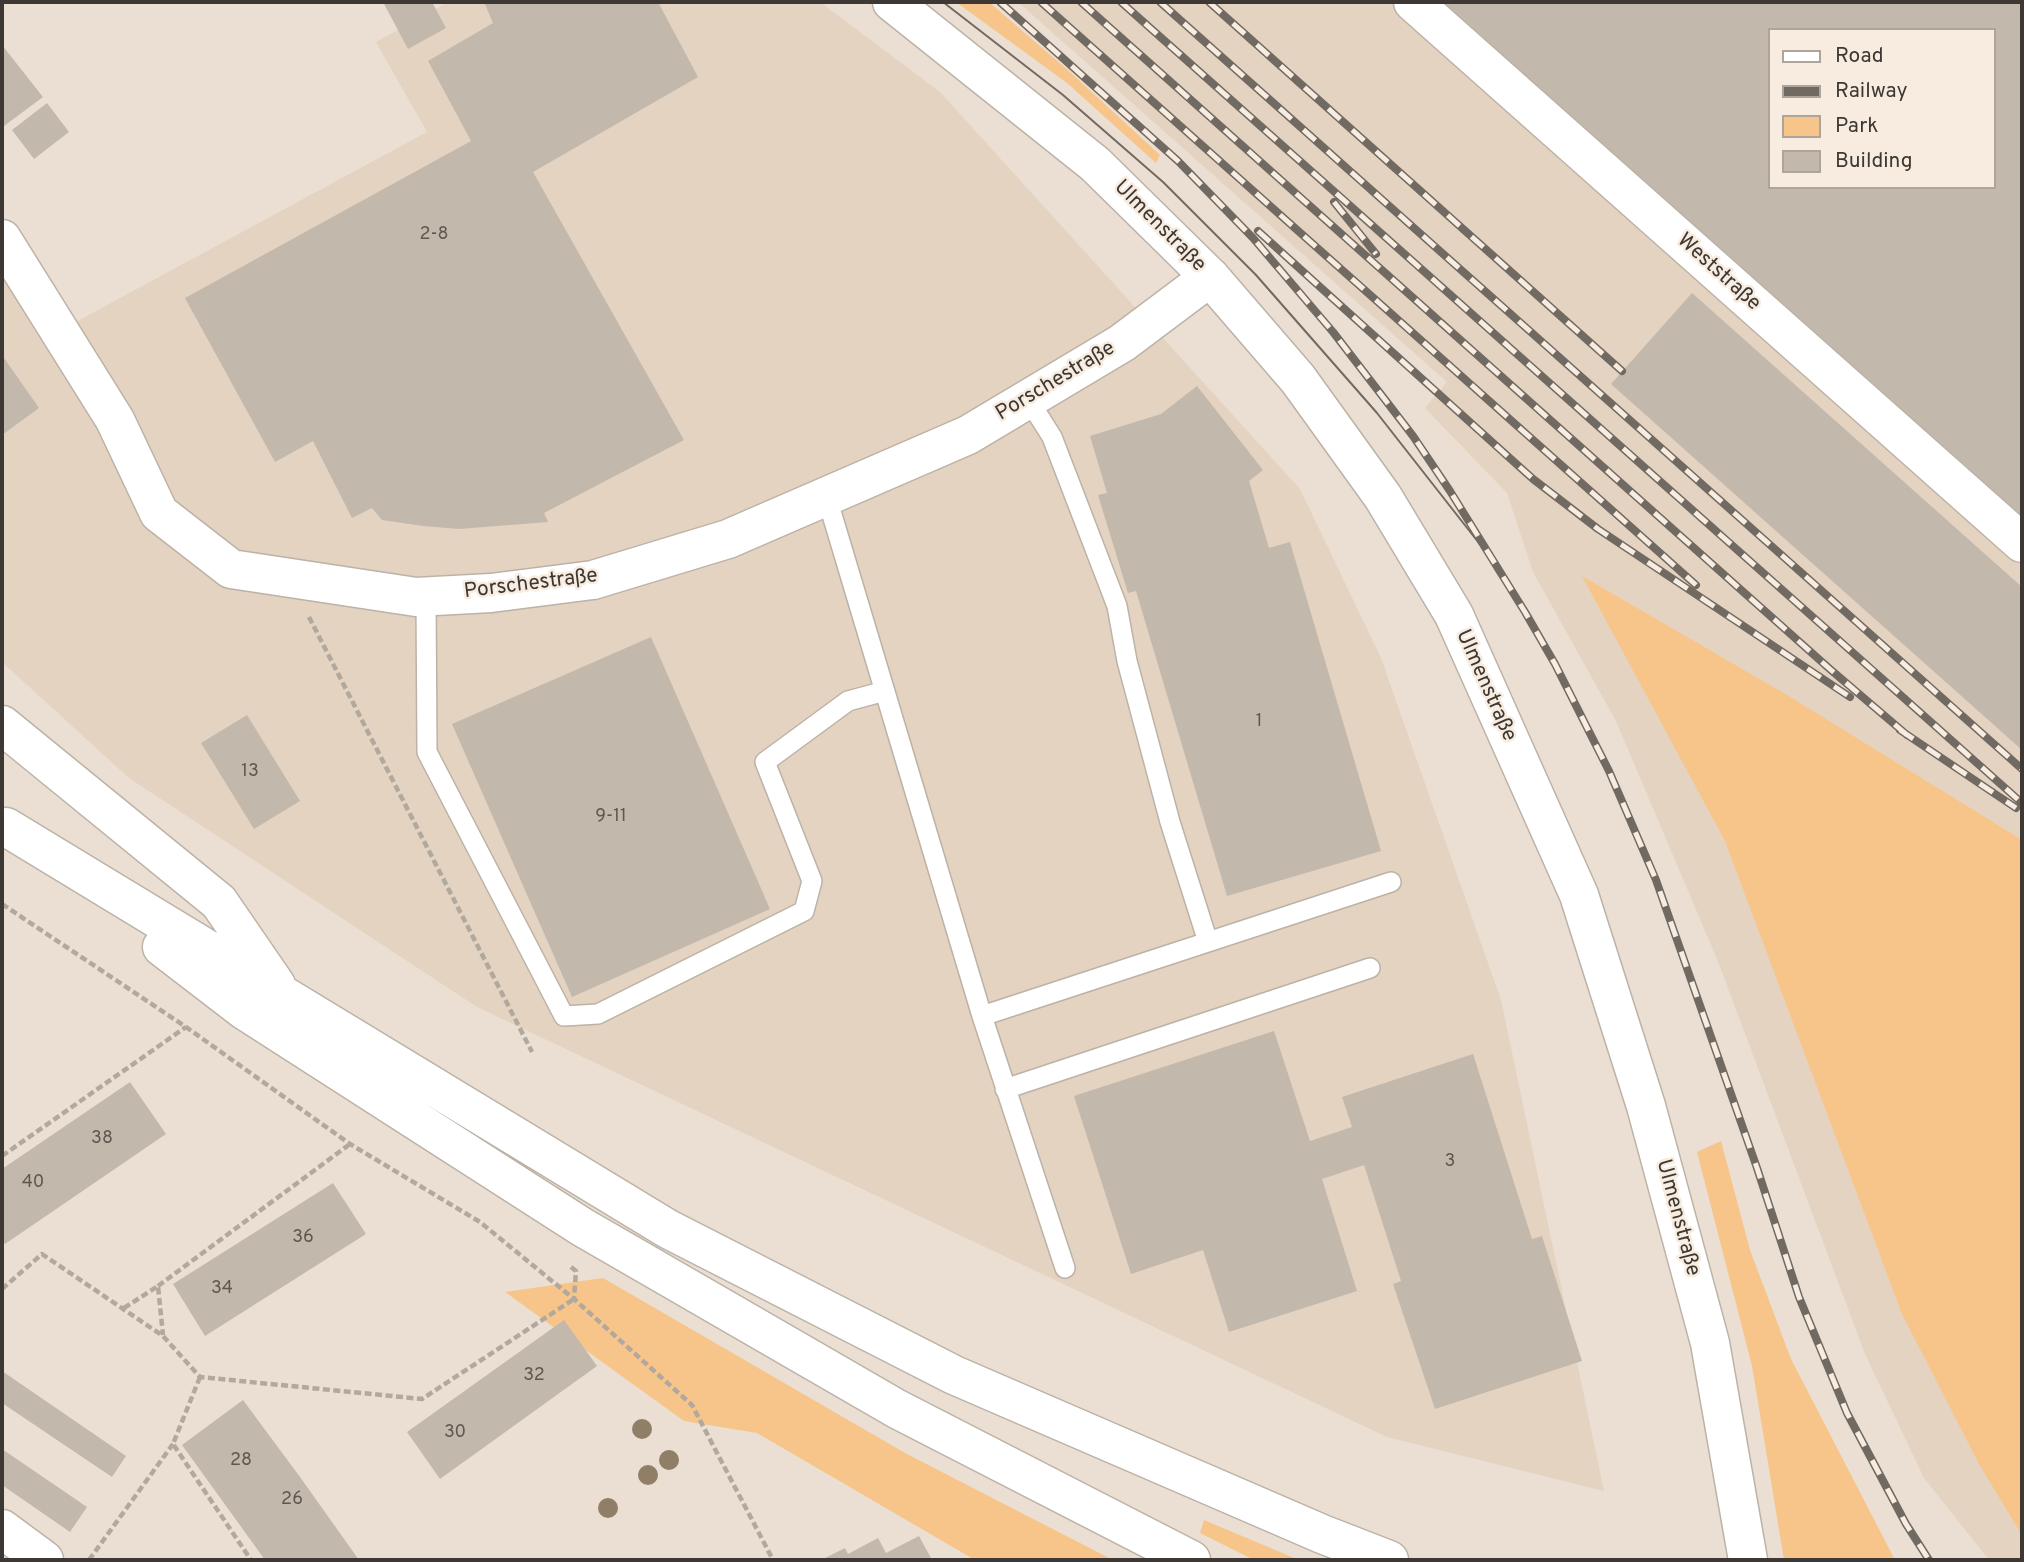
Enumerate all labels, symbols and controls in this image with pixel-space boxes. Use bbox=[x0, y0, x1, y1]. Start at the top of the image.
legend bbox=[1769, 28, 1996, 189]
text: Road bbox=[1835, 43, 1884, 70]
text: Railway bbox=[1835, 78, 1908, 105]
text: Park bbox=[1835, 113, 1878, 140]
text: Building bbox=[1835, 148, 1913, 175]
street label: Ulmenstraße bbox=[1108, 176, 1210, 278]
house number: 2-8 bbox=[419, 224, 449, 246]
street label: Weststraße bbox=[1671, 229, 1765, 317]
street label: Porschestraße bbox=[992, 337, 1120, 427]
street label: Porschestraße bbox=[463, 564, 599, 606]
street label: Ulmenstraße bbox=[1449, 626, 1521, 746]
house number: 1 bbox=[1256, 711, 1262, 733]
house number: 13 bbox=[241, 761, 259, 783]
house number: 9-11 bbox=[595, 806, 627, 828]
house number: 38 bbox=[91, 1128, 113, 1150]
house number: 3 bbox=[1445, 1151, 1455, 1173]
street label: Ulmenstraße bbox=[1649, 1157, 1705, 1279]
house number: 40 bbox=[22, 1172, 44, 1194]
house number: 36 bbox=[292, 1227, 314, 1249]
house number: 34 bbox=[211, 1278, 233, 1300]
house number: 32 bbox=[523, 1365, 545, 1387]
house number: 30 bbox=[444, 1422, 466, 1444]
house number: 28 bbox=[230, 1450, 252, 1472]
house number: 26 bbox=[281, 1489, 303, 1511]

